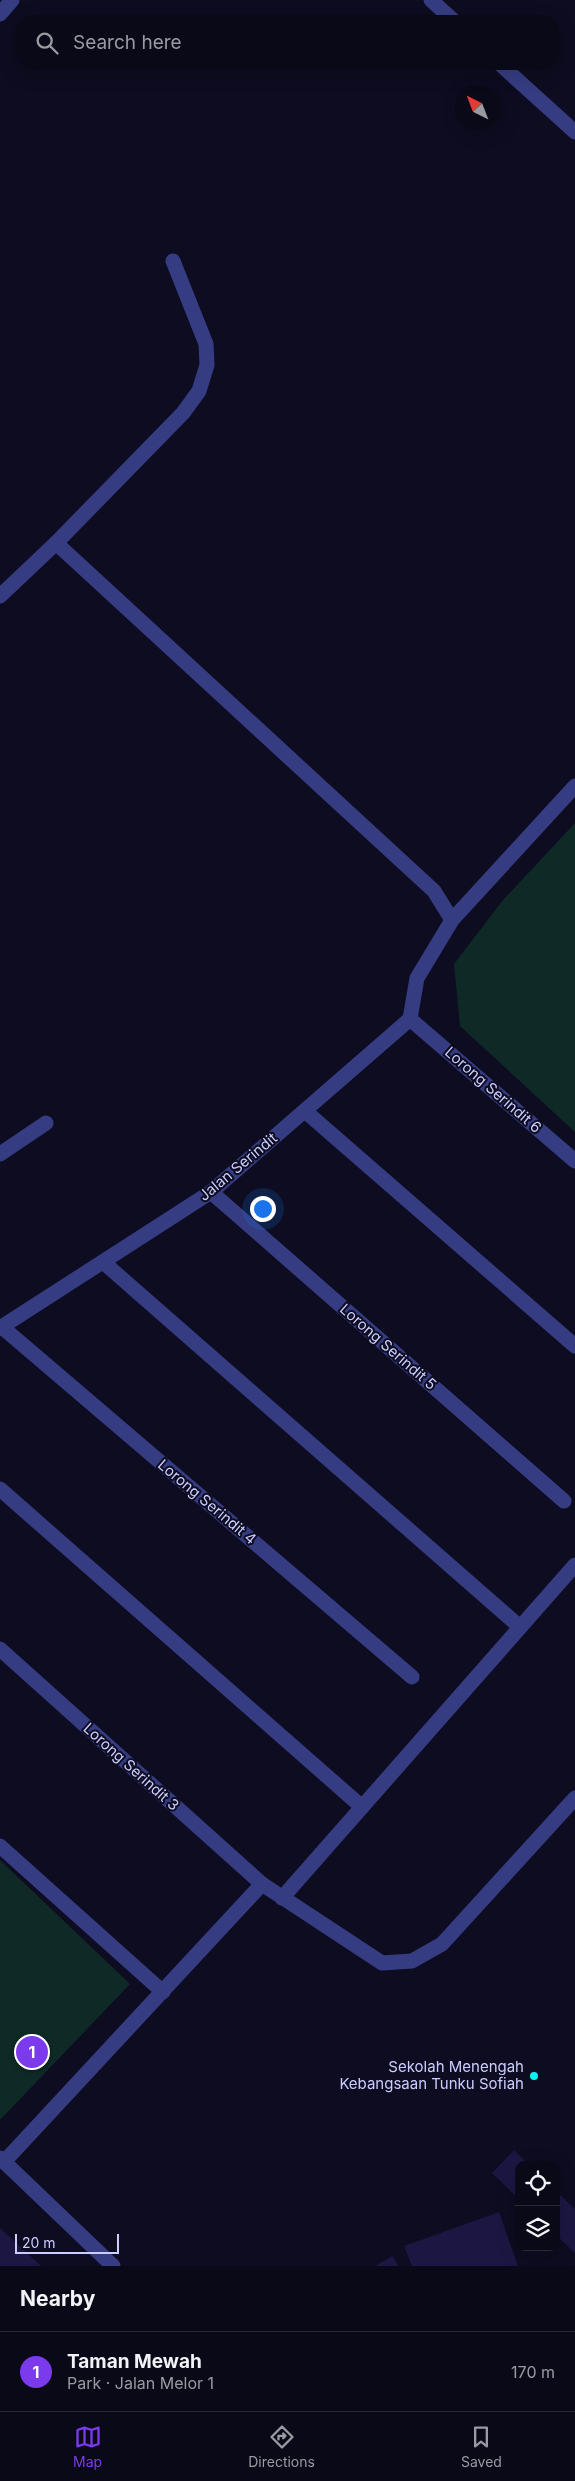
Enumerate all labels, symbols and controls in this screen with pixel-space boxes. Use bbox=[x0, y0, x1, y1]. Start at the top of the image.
search box bbox=[15, 15, 560, 70]
icon: search bbox=[33, 29, 61, 57]
text: Search here bbox=[73, 31, 182, 54]
north arrow bbox=[455, 85, 500, 130]
street label: Lorong Serindit 6 bbox=[441, 1042, 546, 1137]
street label: Jalan Serindit bbox=[195, 1128, 281, 1205]
your location bbox=[250, 1196, 276, 1222]
street label: Lorong Serindit 5 bbox=[336, 1299, 441, 1394]
street label: Lorong Serindit 4 bbox=[154, 1455, 260, 1548]
street label: Lorong Serindit 3 bbox=[80, 1719, 183, 1815]
pin: 1 bbox=[16, 2033, 48, 2071]
place label: Sekolah Menengah Kebangsaan Tunku Sofiah bbox=[339, 2057, 524, 2093]
marker: Sekolah Menengah Kebangsaan Tunku Sofiah bbox=[528, 2070, 540, 2082]
map controls bbox=[515, 2161, 560, 2251]
button: locate bbox=[515, 2161, 560, 2206]
button: layers bbox=[515, 2206, 560, 2251]
scale bar bbox=[15, 2231, 119, 2254]
text: 20 m bbox=[22, 2234, 56, 2251]
text: Nearby bbox=[20, 2286, 95, 2311]
text: Taman Mewah bbox=[67, 2350, 202, 2373]
text: 1 bbox=[33, 2362, 39, 2382]
text: 170 m bbox=[511, 2362, 555, 2382]
text: Park · Jalan Melor 1 bbox=[67, 2373, 214, 2393]
tab: Map bbox=[73, 2423, 102, 2470]
tab: Directions bbox=[248, 2423, 315, 2470]
tab: Saved bbox=[461, 2423, 502, 2470]

